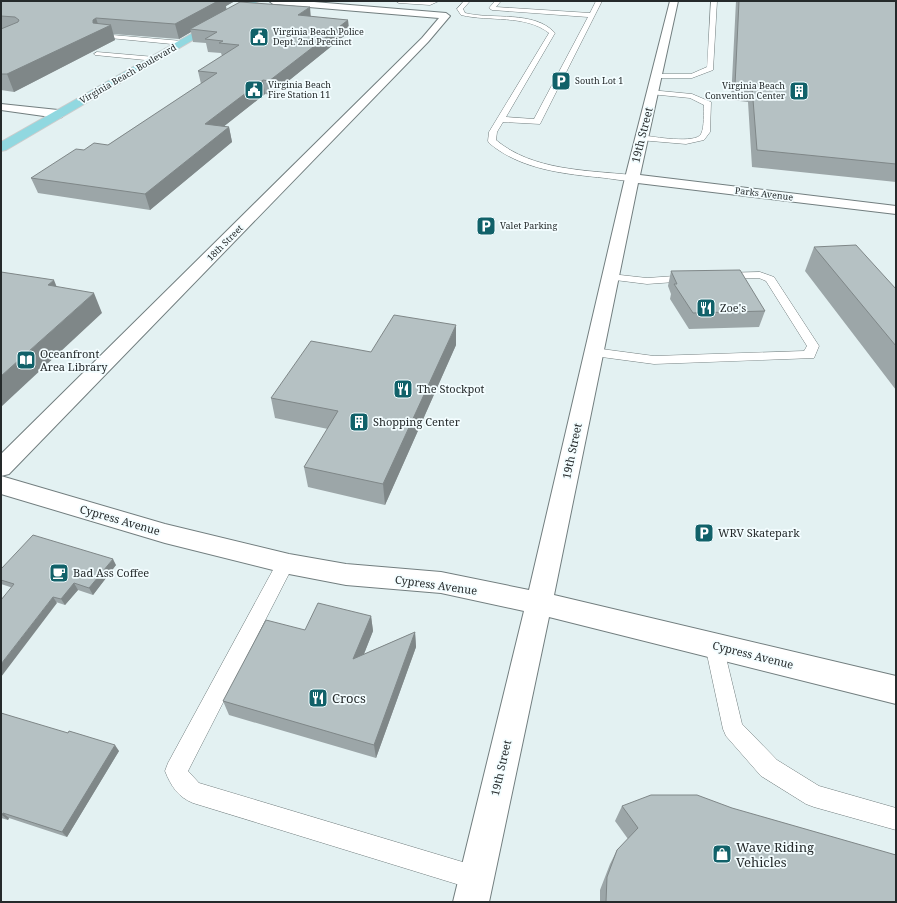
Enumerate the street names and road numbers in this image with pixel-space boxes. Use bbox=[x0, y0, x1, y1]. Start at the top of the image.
street label: Virginia Beach Boulevard bbox=[77, 40, 179, 107]
street label: 19th Street bbox=[627, 105, 656, 164]
street label: Parks Avenue bbox=[734, 183, 794, 204]
street label: 18th Street bbox=[204, 222, 246, 264]
street label: 19th Street bbox=[558, 421, 585, 480]
street label: Cypress Avenue bbox=[78, 501, 162, 538]
street label: Cypress Avenue bbox=[394, 571, 478, 598]
street label: Cypress Avenue bbox=[711, 637, 795, 672]
street label: 19th Street bbox=[487, 738, 514, 797]

